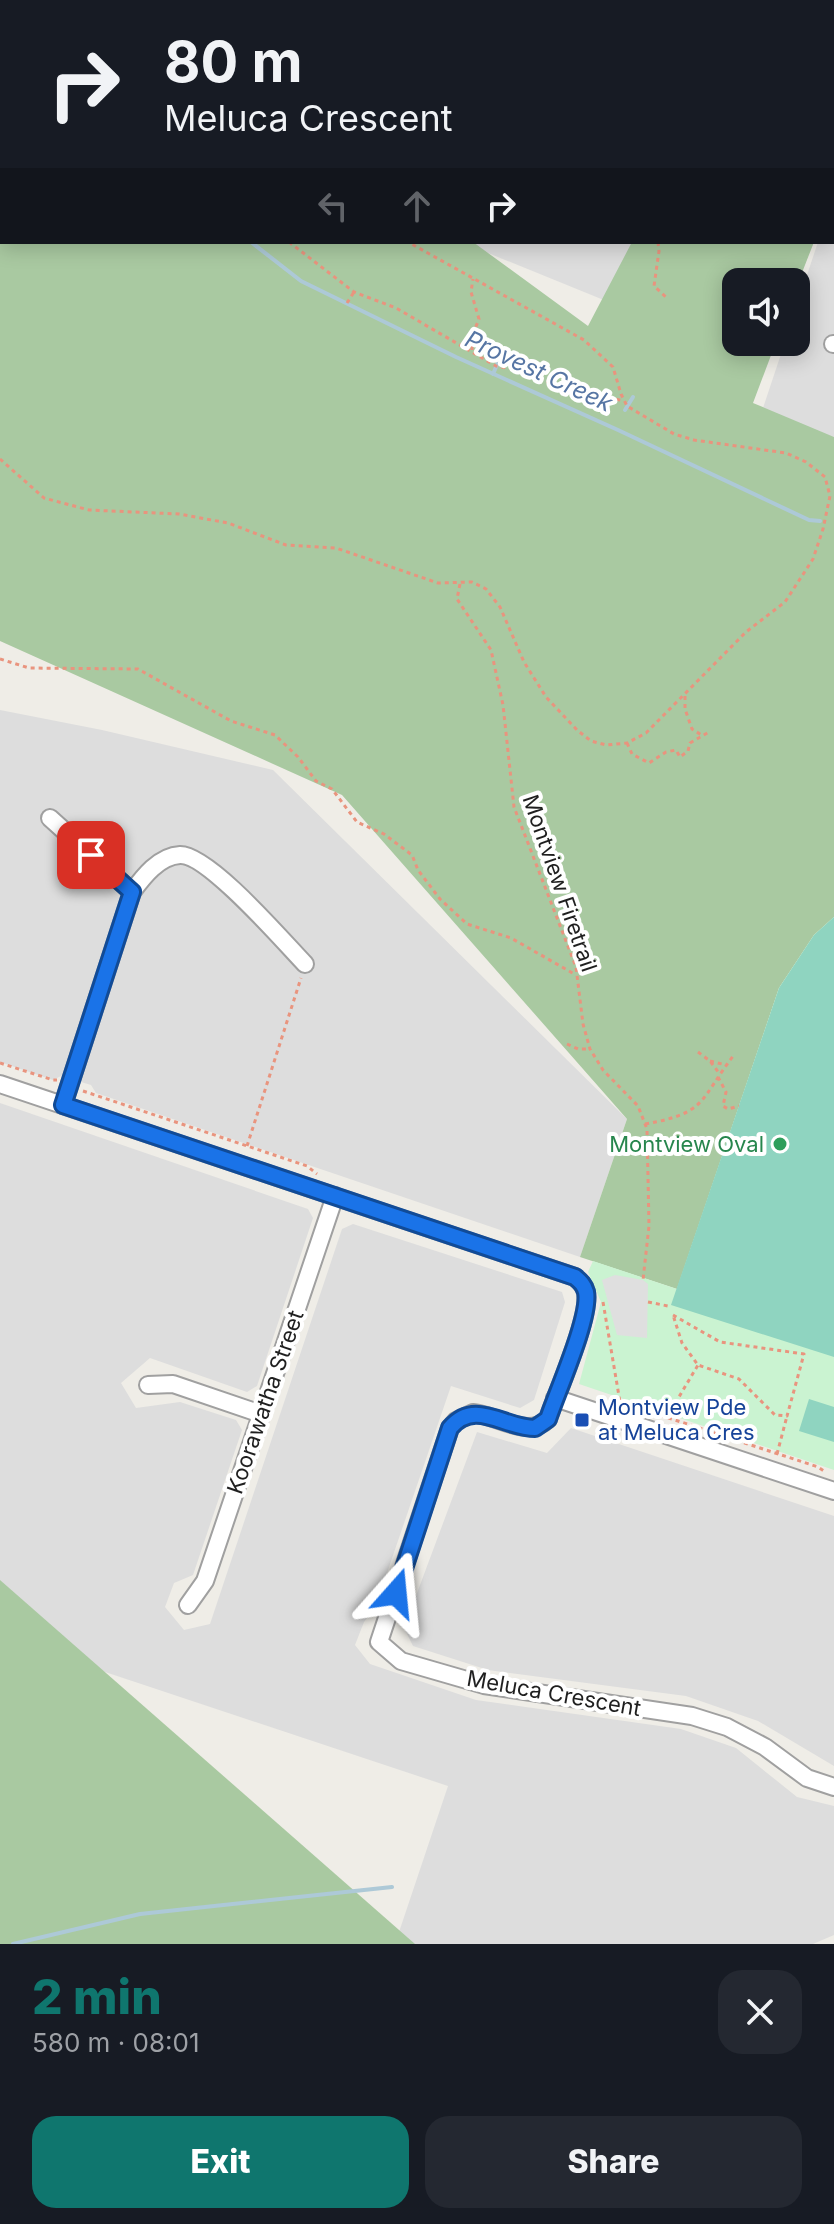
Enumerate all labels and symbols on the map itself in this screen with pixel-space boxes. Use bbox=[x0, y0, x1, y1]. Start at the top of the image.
water label: Provest Creek bbox=[461, 324, 618, 418]
street label: Montview Firetrail bbox=[518, 791, 602, 975]
pin bbox=[57, 821, 125, 889]
place label: Montview Oval bbox=[609, 1131, 764, 1157]
marker: Montview Oval bbox=[771, 1135, 789, 1153]
street label: Koorawatha Street bbox=[221, 1307, 309, 1497]
place label: Montview Pde at Meluca Cres bbox=[598, 1394, 755, 1445]
marker: Montview Pde at Meluca Cres bbox=[573, 1411, 591, 1429]
position arrow bbox=[354, 1551, 438, 1635]
street label: Meluca Crescent bbox=[465, 1665, 643, 1721]

